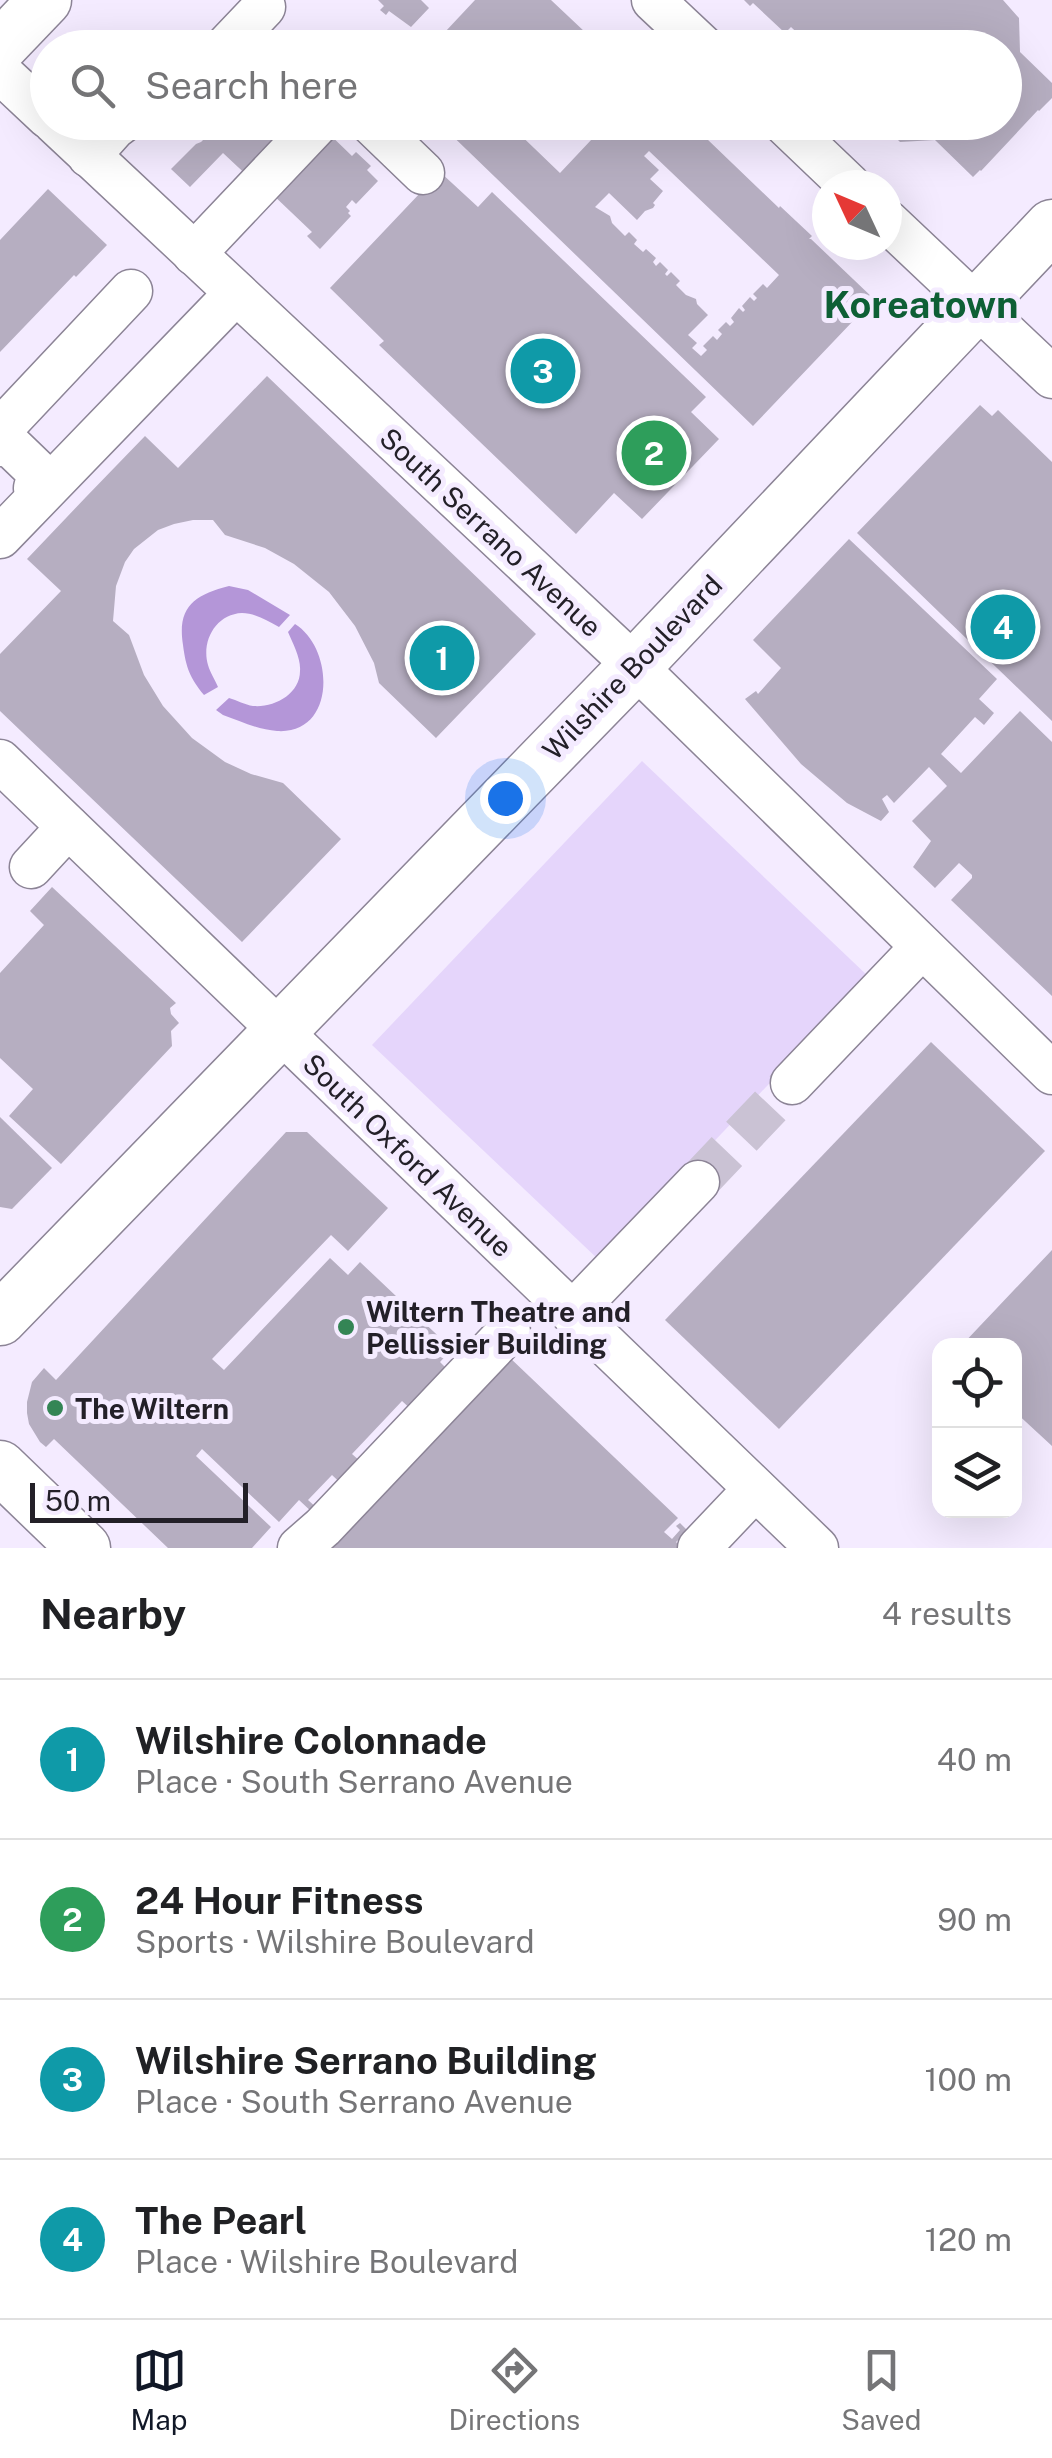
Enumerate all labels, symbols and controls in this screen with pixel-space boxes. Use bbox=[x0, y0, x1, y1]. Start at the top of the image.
search box bbox=[30, 30, 1022, 140]
icon: search bbox=[65, 58, 120, 113]
text: Search here bbox=[145, 63, 358, 108]
north arrow bbox=[812, 170, 902, 260]
district label: Koreatown bbox=[823, 282, 1019, 327]
pin: 3 bbox=[510, 334, 576, 408]
pin: 2 bbox=[622, 416, 686, 490]
street label: South Serrano Avenue bbox=[373, 421, 609, 643]
street label: Wilshire Boulevard bbox=[535, 568, 729, 766]
pin: 4 bbox=[970, 590, 1036, 664]
pin: 1 bbox=[410, 620, 474, 696]
your location bbox=[480, 773, 531, 824]
street label: South Oxford Avenue bbox=[297, 1047, 519, 1263]
place label: Wiltern Theatre and Pellissier Building bbox=[366, 1295, 631, 1360]
marker: Wiltern Theatre and Pellissier Building bbox=[335, 1316, 357, 1338]
map controls bbox=[932, 1338, 1022, 1518]
button: locate bbox=[932, 1338, 1022, 1428]
place label: The Wiltern bbox=[75, 1392, 229, 1425]
marker: The Wiltern bbox=[44, 1397, 66, 1419]
button: layers bbox=[932, 1428, 1022, 1518]
scale bar bbox=[30, 1478, 248, 1522]
text: 50 m bbox=[45, 1484, 111, 1517]
text: Nearby bbox=[40, 1589, 186, 1638]
text: 4 results bbox=[882, 1595, 1012, 1632]
text: Wilshire Colonnade bbox=[135, 1718, 487, 1763]
text: 1 bbox=[66, 1741, 79, 1778]
text: 40 m bbox=[937, 1741, 1012, 1778]
text: Place · South Serrano Avenue bbox=[135, 1763, 573, 1800]
text: 24 Hour Fitness bbox=[135, 1878, 424, 1923]
text: 2 bbox=[62, 1901, 83, 1938]
text: 90 m bbox=[937, 1901, 1012, 1938]
text: Sports · Wilshire Boulevard bbox=[135, 1923, 535, 1960]
text: Wilshire Serrano Building bbox=[135, 2038, 597, 2083]
text: 3 bbox=[62, 2061, 83, 2098]
text: 100 m bbox=[925, 2061, 1012, 2098]
text: Place · South Serrano Avenue bbox=[135, 2083, 573, 2120]
text: The Pearl bbox=[135, 2198, 307, 2243]
text: 4 bbox=[62, 2221, 83, 2258]
text: 120 m bbox=[925, 2221, 1012, 2258]
text: Place · Wilshire Boulevard bbox=[135, 2243, 518, 2280]
tab: Map bbox=[131, 2343, 187, 2436]
tab: Directions bbox=[449, 2343, 580, 2436]
tab: Saved bbox=[841, 2343, 921, 2436]

